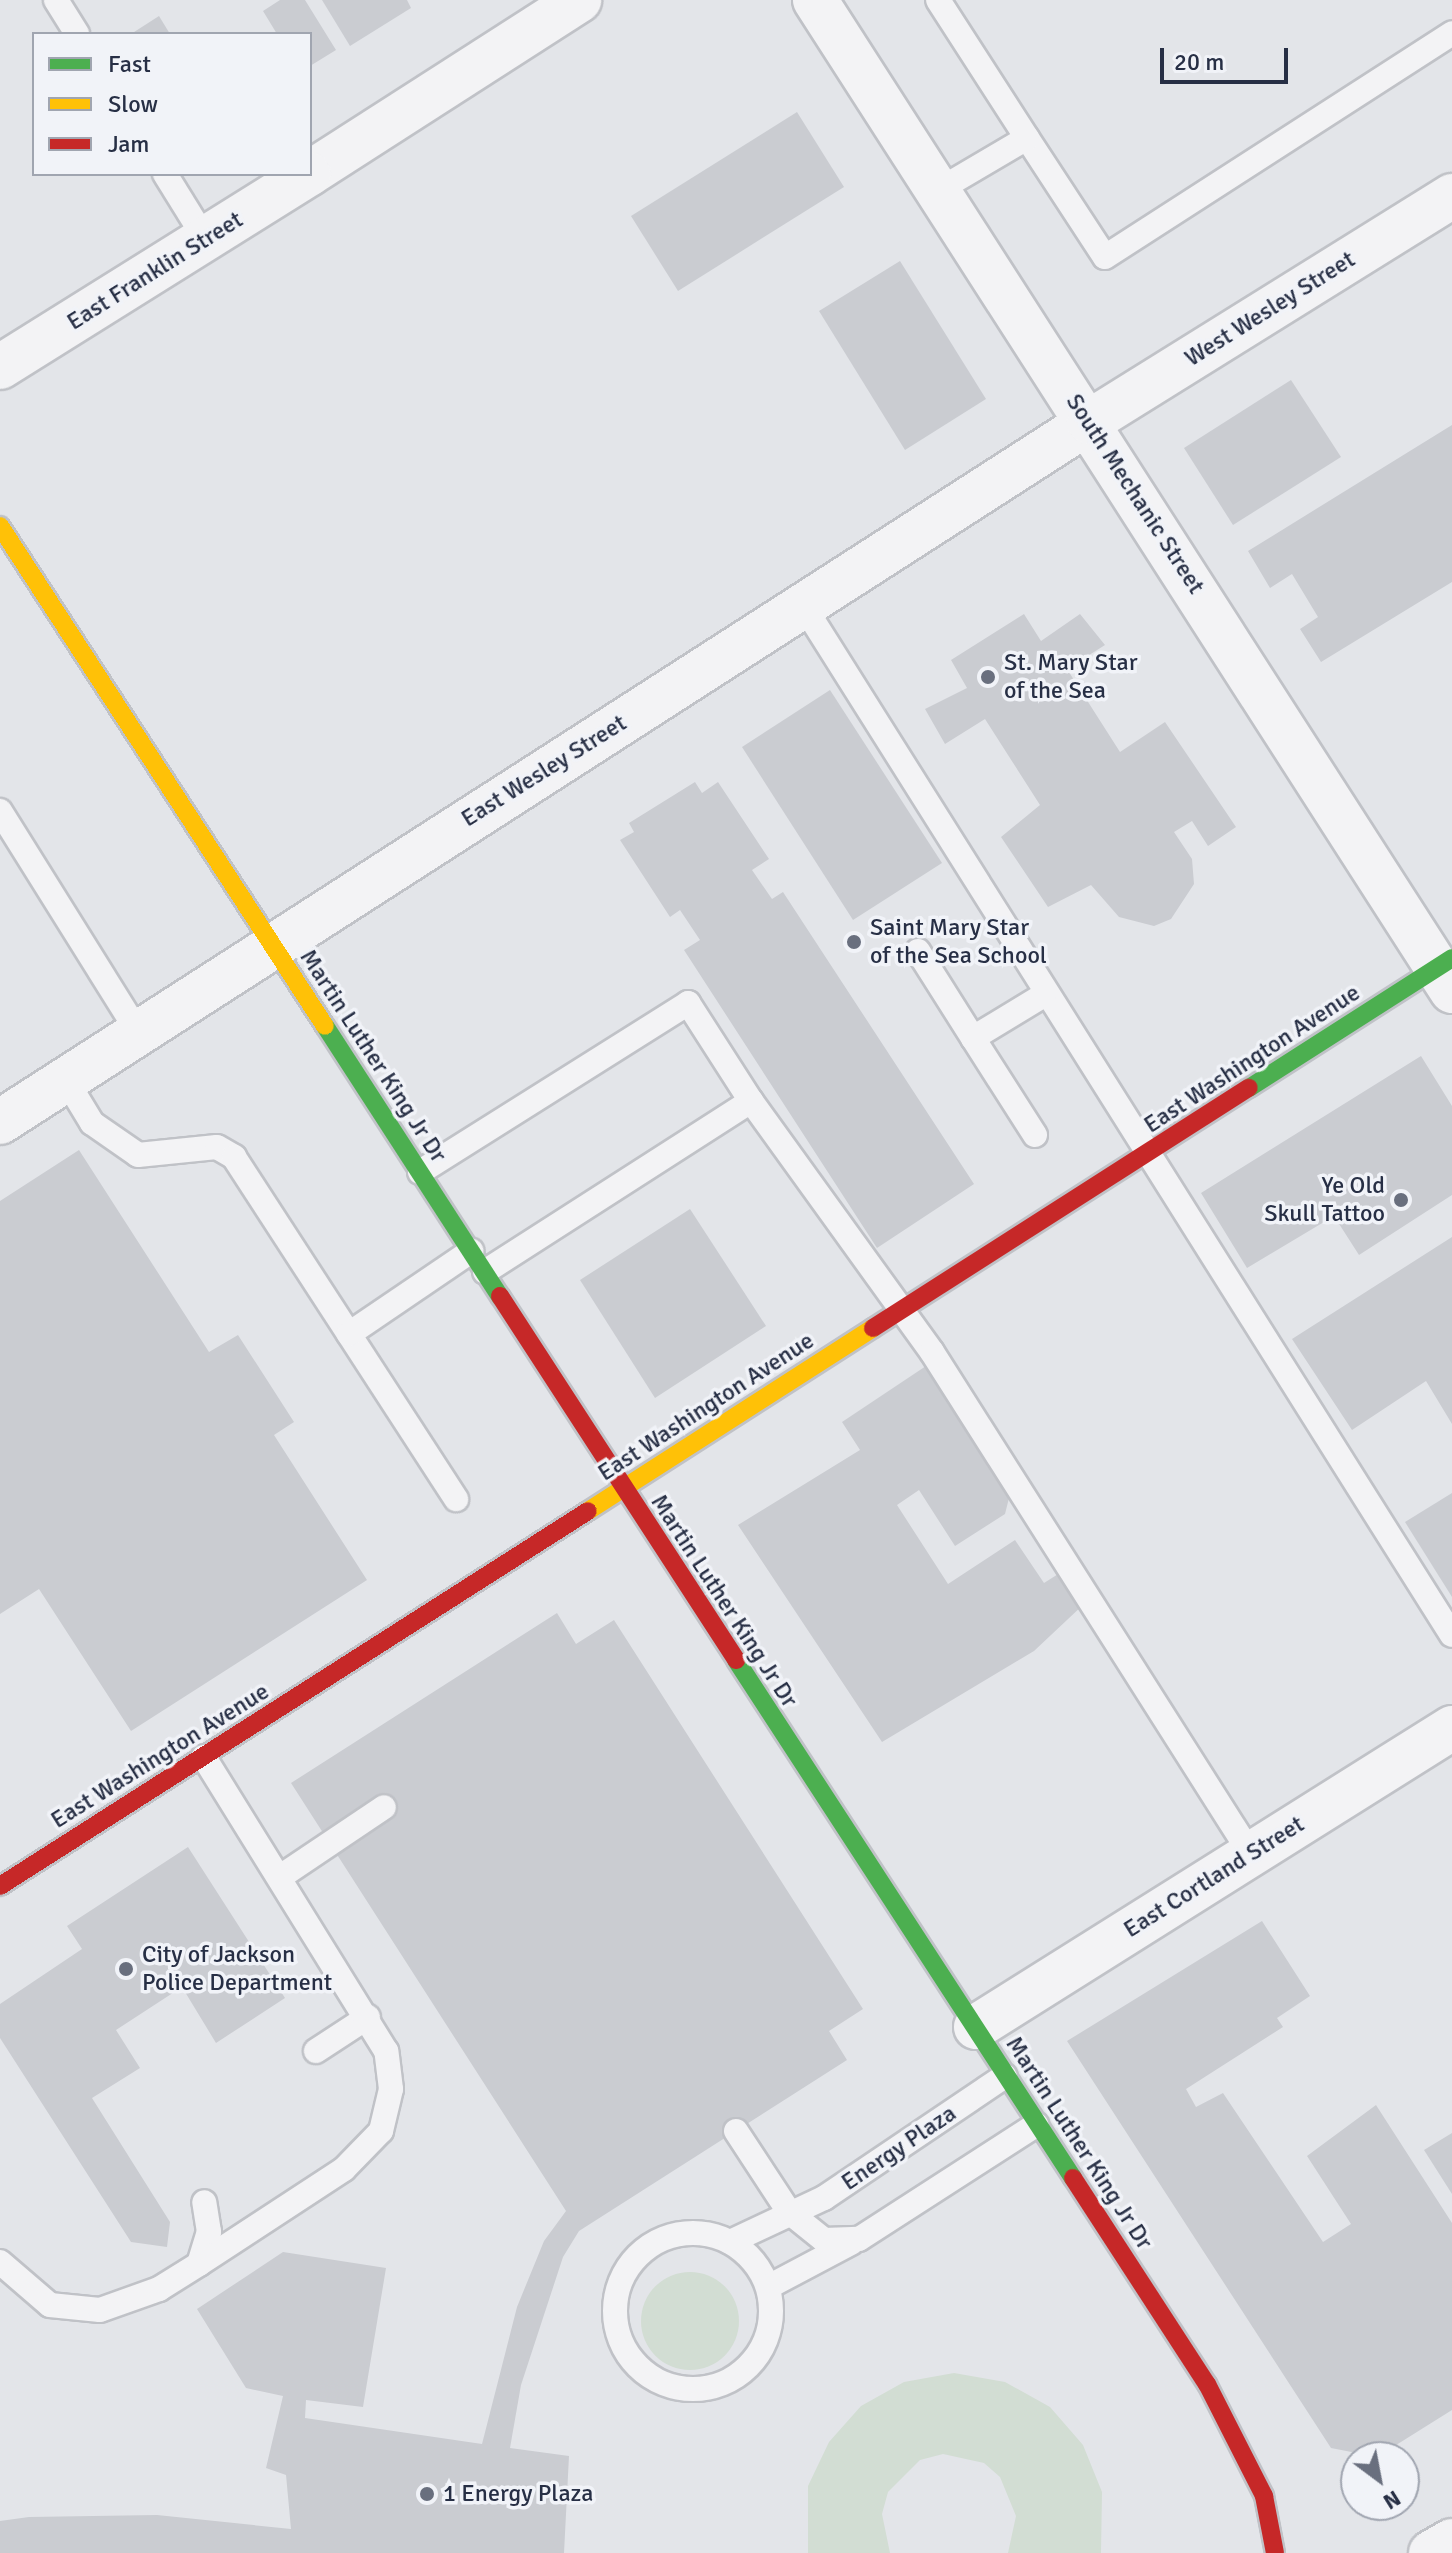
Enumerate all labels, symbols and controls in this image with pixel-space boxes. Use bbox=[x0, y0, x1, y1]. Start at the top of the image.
legend bbox=[32, 32, 312, 176]
scale bar bbox=[1164, 32, 1292, 82]
text: 20 m bbox=[1174, 47, 1224, 77]
text: Fast bbox=[108, 49, 151, 79]
text: Slow bbox=[108, 89, 158, 119]
text: Jam bbox=[108, 129, 149, 159]
street label: East Franklin Street bbox=[62, 205, 248, 337]
street label: West Wesley Street bbox=[1180, 245, 1360, 373]
street label: South Mechanic Street bbox=[1060, 389, 1210, 599]
place label: St. Mary Star of the Sea bbox=[1004, 649, 1138, 705]
marker: St. Mary Star of the Sea bbox=[979, 668, 997, 686]
street label: East Wesley Street bbox=[456, 709, 632, 833]
place label: Saint Mary Star of the Sea School bbox=[870, 914, 1047, 970]
marker: Saint Mary Star of the Sea School bbox=[845, 933, 863, 951]
street label: Martin Luther King Jr Dr bbox=[293, 944, 453, 1168]
street label: East Washington Avenue bbox=[1139, 978, 1365, 1140]
place label: Ye Old Skull Tattoo bbox=[1264, 1172, 1385, 1228]
marker: Ye Old Skull Tattoo bbox=[1392, 1191, 1410, 1209]
street label: East Washington Avenue bbox=[593, 1326, 819, 1488]
street label: Martin Luther King Jr Dr bbox=[644, 1489, 804, 1713]
street label: East Washington Avenue bbox=[46, 1677, 274, 1835]
street label: East Cortland Street bbox=[1119, 1810, 1309, 1944]
place label: City of Jackson Police Department bbox=[142, 1941, 332, 1997]
marker: City of Jackson Police Department bbox=[117, 1960, 135, 1978]
street label: Martin Luther King Jr Dr bbox=[999, 2031, 1159, 2255]
street label: Energy Plaza bbox=[836, 2099, 962, 2197]
north arrow bbox=[1340, 2441, 1420, 2521]
place label: 1 Energy Plaza bbox=[443, 2480, 593, 2508]
marker: 1 Energy Plaza bbox=[418, 2485, 436, 2503]
text: N bbox=[1378, 2485, 1406, 2516]

